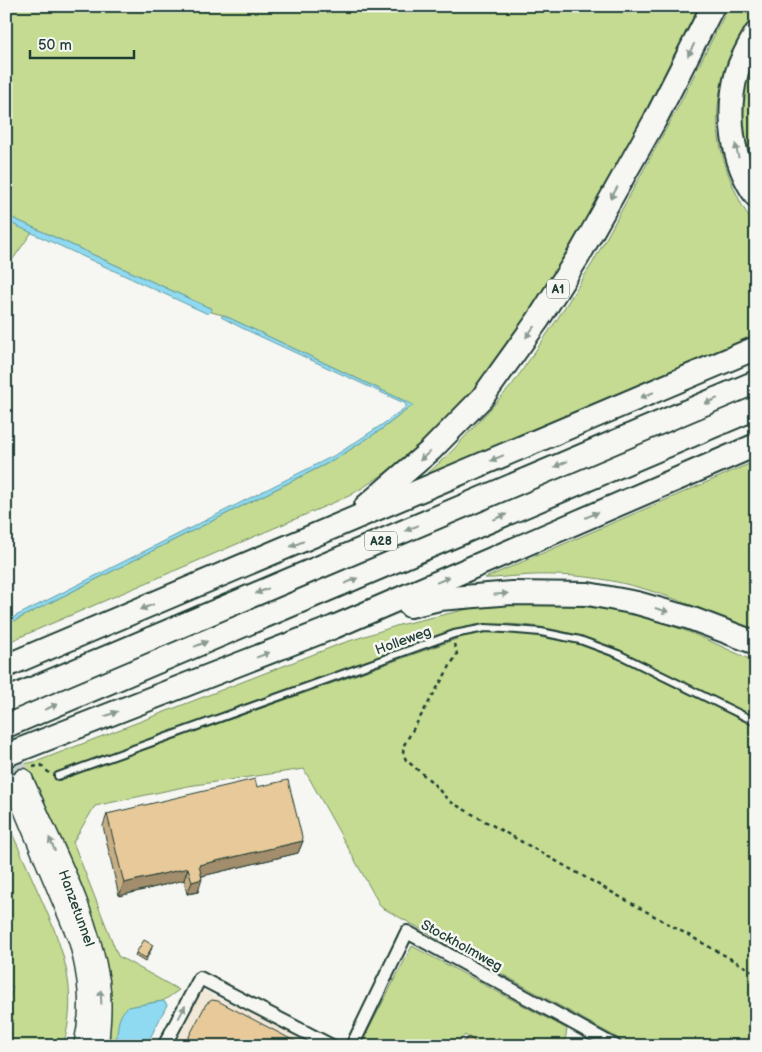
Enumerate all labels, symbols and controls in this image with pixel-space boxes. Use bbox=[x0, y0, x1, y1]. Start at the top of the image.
scale bar bbox=[30, 28, 134, 60]
text: 50 m bbox=[38, 36, 72, 55]
one-way arrow bbox=[687, 42, 695, 57]
one-way arrow bbox=[733, 144, 741, 159]
one-way arrow bbox=[610, 185, 618, 200]
road number: A1 bbox=[547, 280, 569, 298]
one-way arrow bbox=[525, 325, 535, 339]
one-way arrow bbox=[639, 391, 654, 399]
one-way arrow bbox=[703, 397, 718, 405]
one-way arrow bbox=[419, 450, 432, 461]
one-way arrow bbox=[490, 455, 504, 463]
one-way arrow bbox=[554, 461, 568, 469]
one-way arrow bbox=[585, 511, 599, 519]
one-way arrow bbox=[493, 513, 508, 521]
one-way arrow bbox=[404, 524, 419, 532]
road number: A28 bbox=[365, 532, 397, 550]
one-way arrow bbox=[289, 540, 304, 548]
one-way arrow bbox=[436, 575, 450, 583]
one-way arrow bbox=[344, 576, 358, 584]
one-way arrow bbox=[255, 588, 269, 596]
one-way arrow bbox=[494, 589, 510, 597]
one-way arrow bbox=[139, 603, 154, 611]
one-way arrow bbox=[654, 607, 669, 615]
street label: Holleweg bbox=[373, 623, 433, 658]
one-way arrow bbox=[194, 639, 208, 647]
one-way arrow bbox=[255, 650, 270, 658]
one-way arrow bbox=[44, 703, 59, 711]
one-way arrow bbox=[104, 709, 118, 717]
one-way arrow bbox=[47, 837, 55, 851]
street label: Hanzetunnel bbox=[55, 868, 98, 949]
street label: Stockholmweg bbox=[418, 916, 505, 975]
one-way arrow bbox=[97, 989, 105, 1005]
one-way arrow bbox=[178, 1005, 186, 1019]

